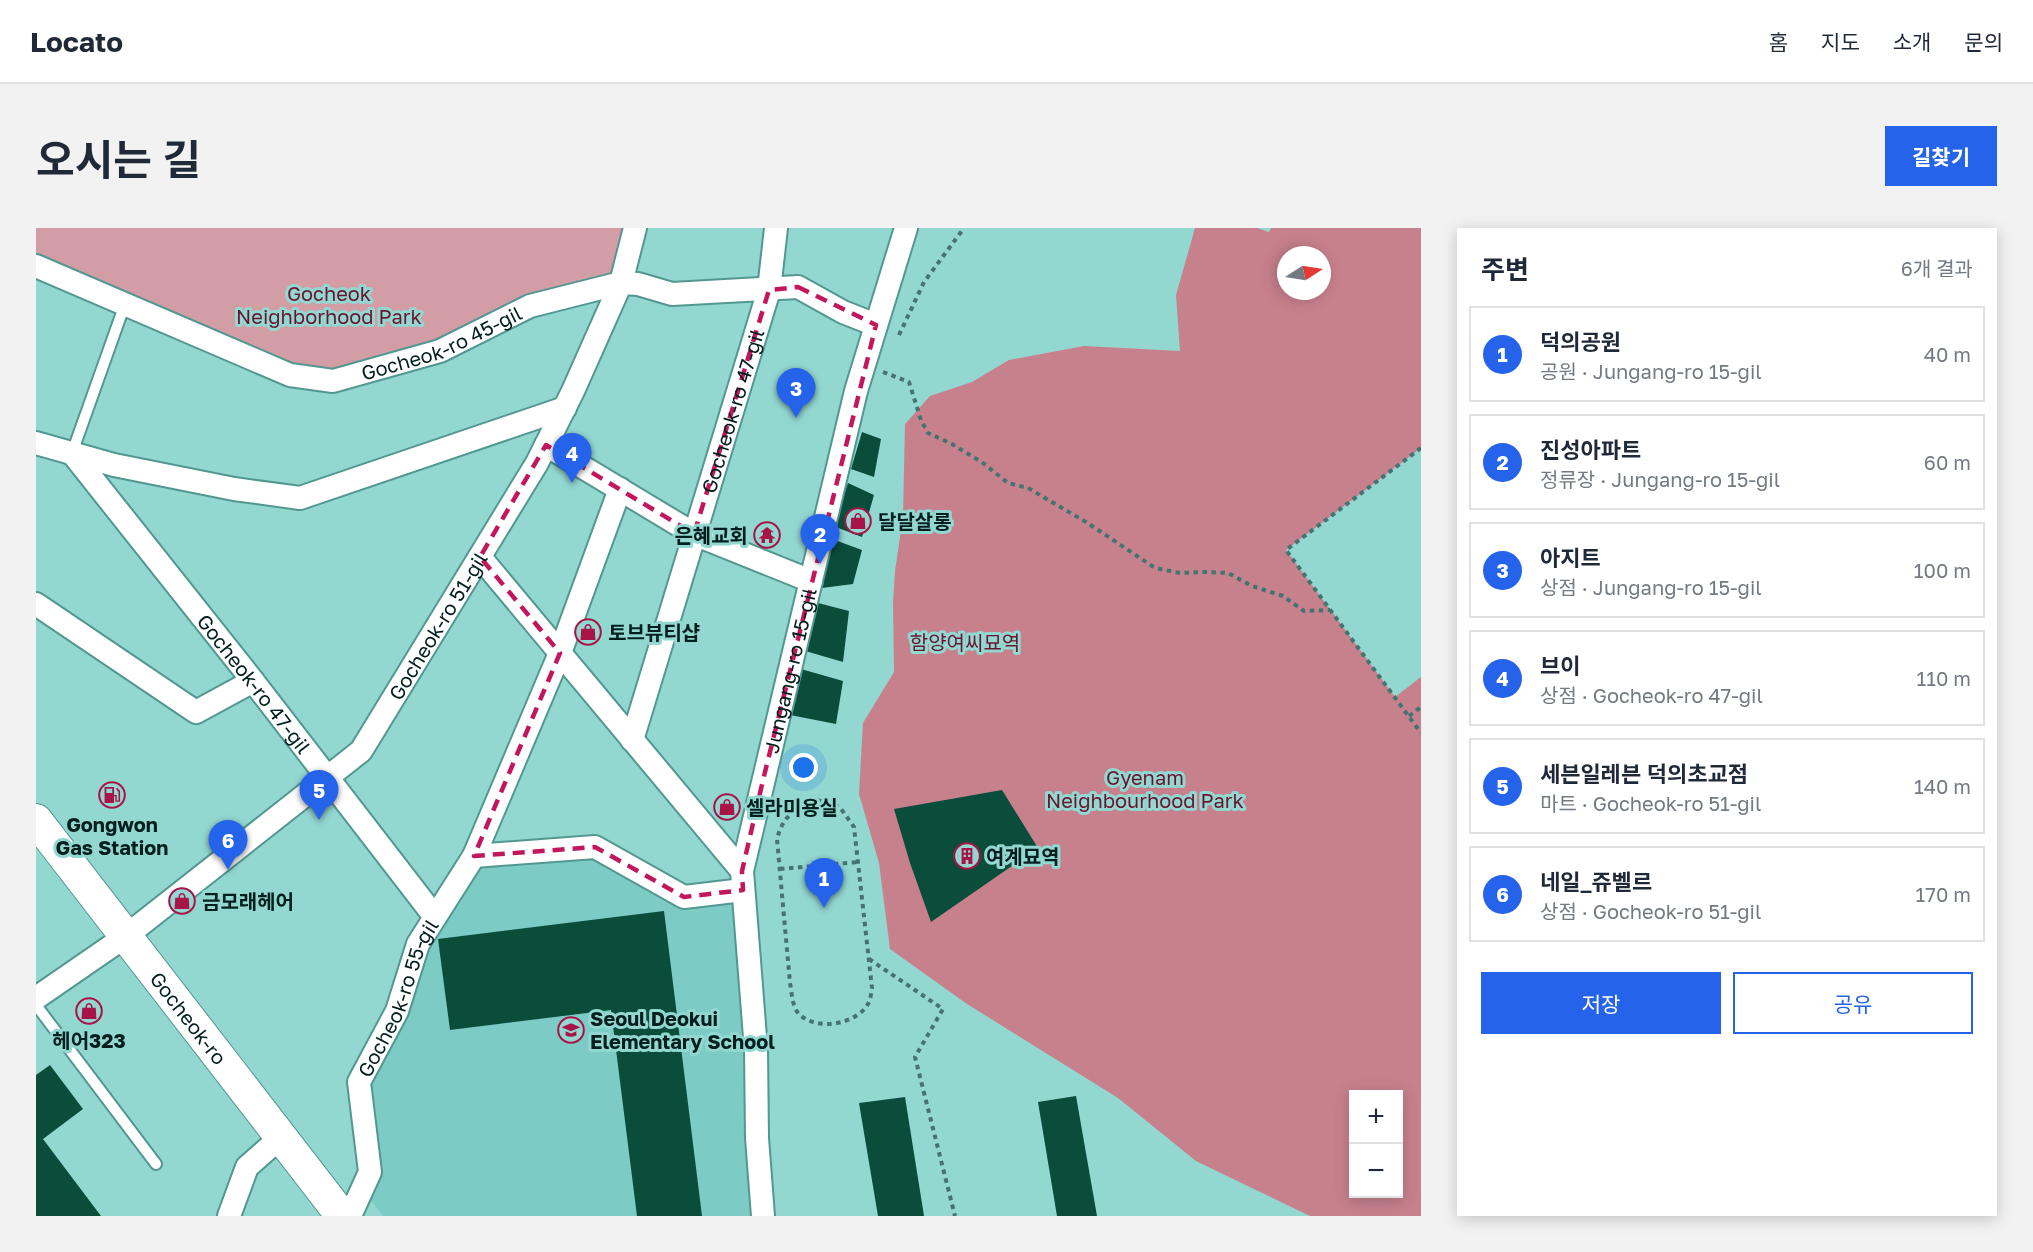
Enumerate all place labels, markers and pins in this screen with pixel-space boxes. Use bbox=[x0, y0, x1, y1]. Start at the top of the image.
pin: 3 bbox=[776, 368, 816, 418]
pin: 4 bbox=[552, 434, 592, 483]
shop icon: 달달살롱 bbox=[843, 506, 873, 536]
place label: 달달살롱 bbox=[878, 509, 952, 533]
pin: 2 bbox=[800, 514, 840, 564]
temple icon: 은혜교회 bbox=[752, 520, 782, 550]
place label: 은혜교회 bbox=[674, 523, 748, 547]
shop icon: 토브뷰티샵 bbox=[573, 617, 603, 647]
place label: 토브뷰티샵 bbox=[608, 620, 700, 644]
pin: 5 bbox=[300, 770, 338, 820]
fuel station icon: Gongwon Gas Station bbox=[97, 780, 127, 810]
shop icon: 셀라미용실 bbox=[712, 792, 742, 822]
place label: 셀라미용실 bbox=[746, 795, 838, 819]
place label: Gongwon Gas Station bbox=[56, 812, 168, 859]
pin: 6 bbox=[208, 820, 248, 870]
building icon: 여계묘역 bbox=[952, 841, 982, 871]
place label: 여계묘역 bbox=[986, 844, 1060, 868]
pin: 1 bbox=[804, 858, 844, 908]
shop icon: 금모래헤어 bbox=[167, 886, 197, 916]
place label: 금모래헤어 bbox=[202, 889, 294, 913]
shop icon: 헤어323 bbox=[74, 996, 104, 1026]
place label: Seoul Deokui Elementary School bbox=[590, 1006, 775, 1053]
school or university icon: Seoul Deokui Elementary School bbox=[556, 1015, 586, 1045]
place label: 헤어323 bbox=[52, 1028, 126, 1052]

